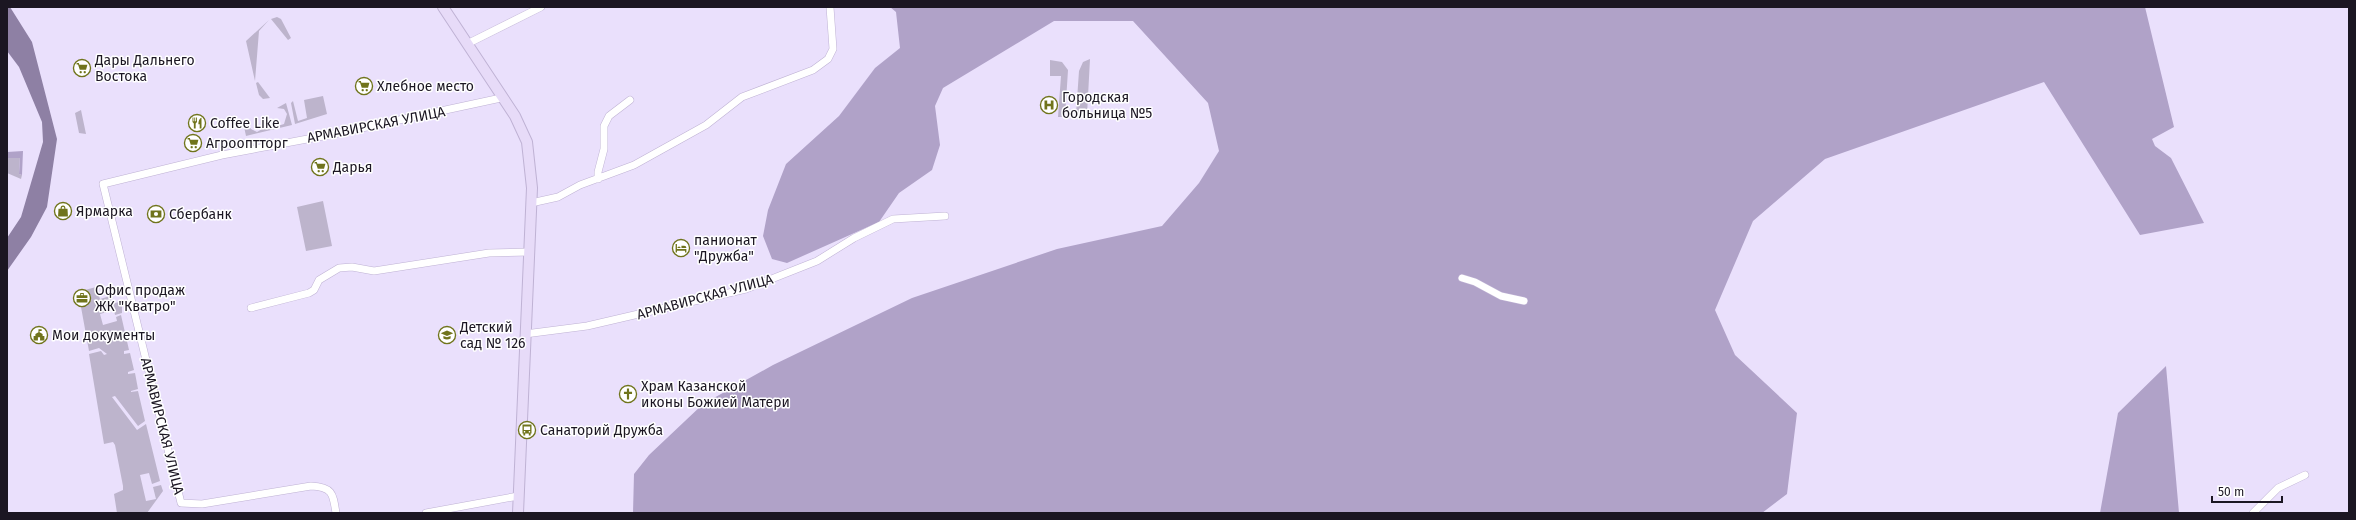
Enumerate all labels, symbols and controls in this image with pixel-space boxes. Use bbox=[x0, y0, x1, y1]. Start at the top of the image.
place label: Дары Дальнего Востока bbox=[94, 52, 195, 85]
supermarket icon: Дары Дальнего Востока bbox=[72, 58, 92, 78]
supermarket icon: Хлебное место bbox=[354, 76, 374, 96]
place label: Хлебное место bbox=[377, 78, 474, 95]
place label: Городская больница №5 bbox=[1062, 89, 1152, 122]
hospital icon: Городская больница №5 bbox=[1039, 95, 1059, 115]
street label: АРМАВИРСКАЯ УЛИЦА bbox=[305, 103, 447, 147]
restaurant icon: Coffee Like bbox=[187, 113, 207, 133]
place label: Coffee Like bbox=[210, 115, 280, 132]
supermarket icon: Агрооптторг bbox=[183, 133, 203, 153]
place label: Агрооптторг bbox=[206, 135, 288, 152]
supermarket icon: Дарья bbox=[310, 157, 330, 177]
place label: Дарья bbox=[332, 159, 372, 176]
shop icon: Ярмарка bbox=[53, 201, 73, 221]
place label: Ярмарка bbox=[76, 203, 133, 220]
bank icon: Сбербанк bbox=[146, 204, 166, 224]
place label: Сбербанк bbox=[169, 206, 233, 223]
place label: панионат "Дружба" bbox=[694, 232, 757, 265]
hotel icon: панионат "Дружба" bbox=[671, 238, 691, 258]
street label: АРМАВИРСКАЯ УЛИЦА bbox=[635, 271, 775, 323]
place label: Офис продаж ЖК "Кватро" bbox=[95, 282, 185, 315]
office icon: Офис продаж ЖК "Кватро" bbox=[72, 288, 92, 308]
place label: Детский сад № 126 bbox=[459, 319, 526, 352]
public building icon: Мои документы bbox=[29, 325, 49, 345]
school or university icon: Детский сад № 126 bbox=[437, 325, 457, 345]
place label: Мои документы bbox=[52, 327, 155, 344]
street label: АРМАВИРСКАЯ УЛИЦА bbox=[137, 356, 187, 496]
place label: Храм Казанской иконы Божией Матери bbox=[641, 378, 790, 411]
church icon: Храм Казанской иконы Божией Матери bbox=[618, 384, 638, 404]
bus stop icon: Санаторий Дружба bbox=[517, 420, 537, 440]
place label: Санаторий Дружба bbox=[540, 422, 663, 439]
scale bar bbox=[2212, 478, 2282, 504]
text: 50 m bbox=[2218, 485, 2244, 499]

